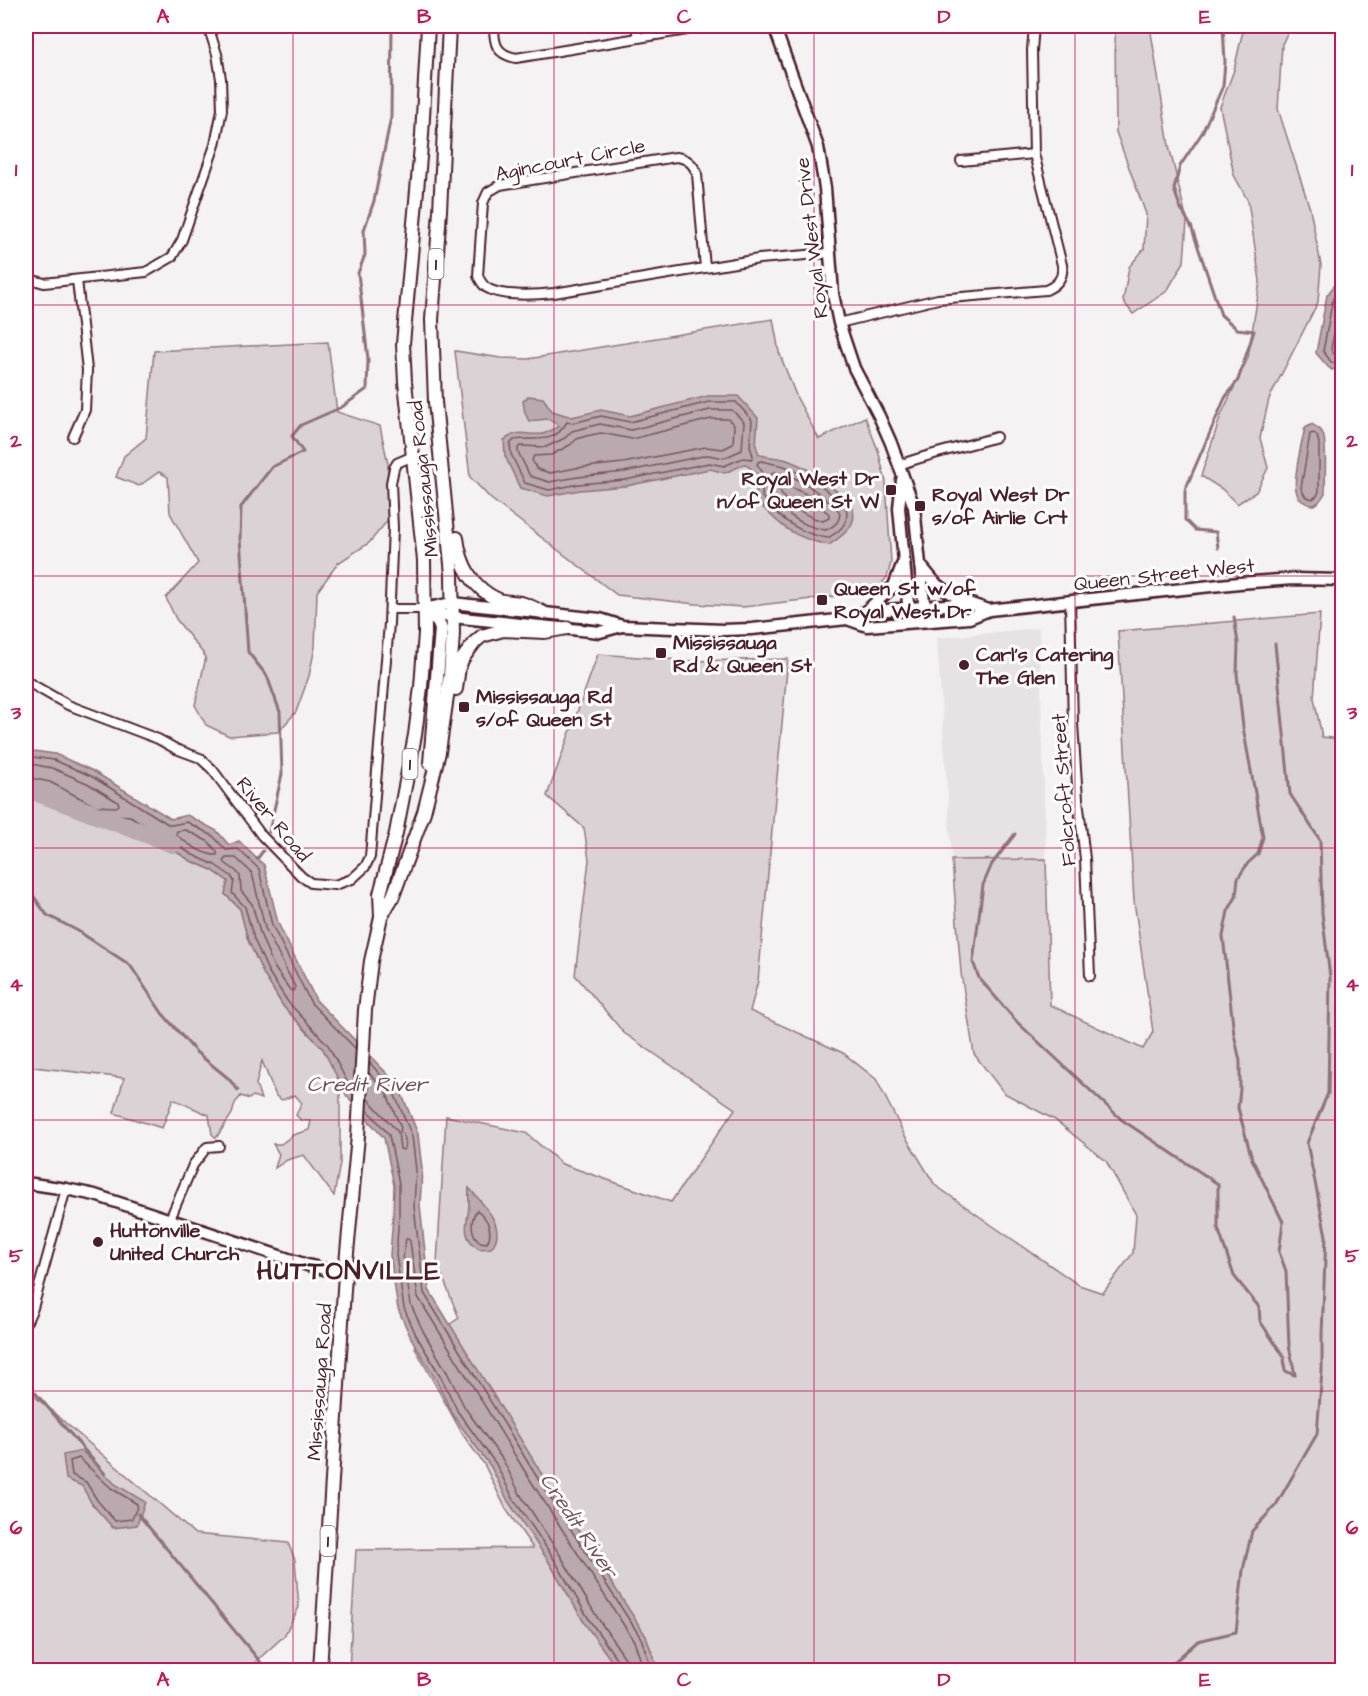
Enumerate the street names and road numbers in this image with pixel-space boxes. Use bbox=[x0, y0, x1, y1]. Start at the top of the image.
street label: Agincourt Circle bbox=[493, 132, 648, 189]
street label: Royal West Drive bbox=[788, 156, 837, 320]
road number: 1 bbox=[428, 249, 444, 279]
street label: Mississauga Road bbox=[402, 399, 447, 559]
street label: Queen Street West bbox=[1072, 552, 1256, 598]
street label: Folcroft Street bbox=[1045, 713, 1083, 867]
road number: 1 bbox=[402, 749, 418, 779]
street label: River Road bbox=[229, 771, 317, 868]
street label: Mississauga Road bbox=[301, 1303, 340, 1462]
road number: 1 bbox=[320, 1526, 336, 1556]

